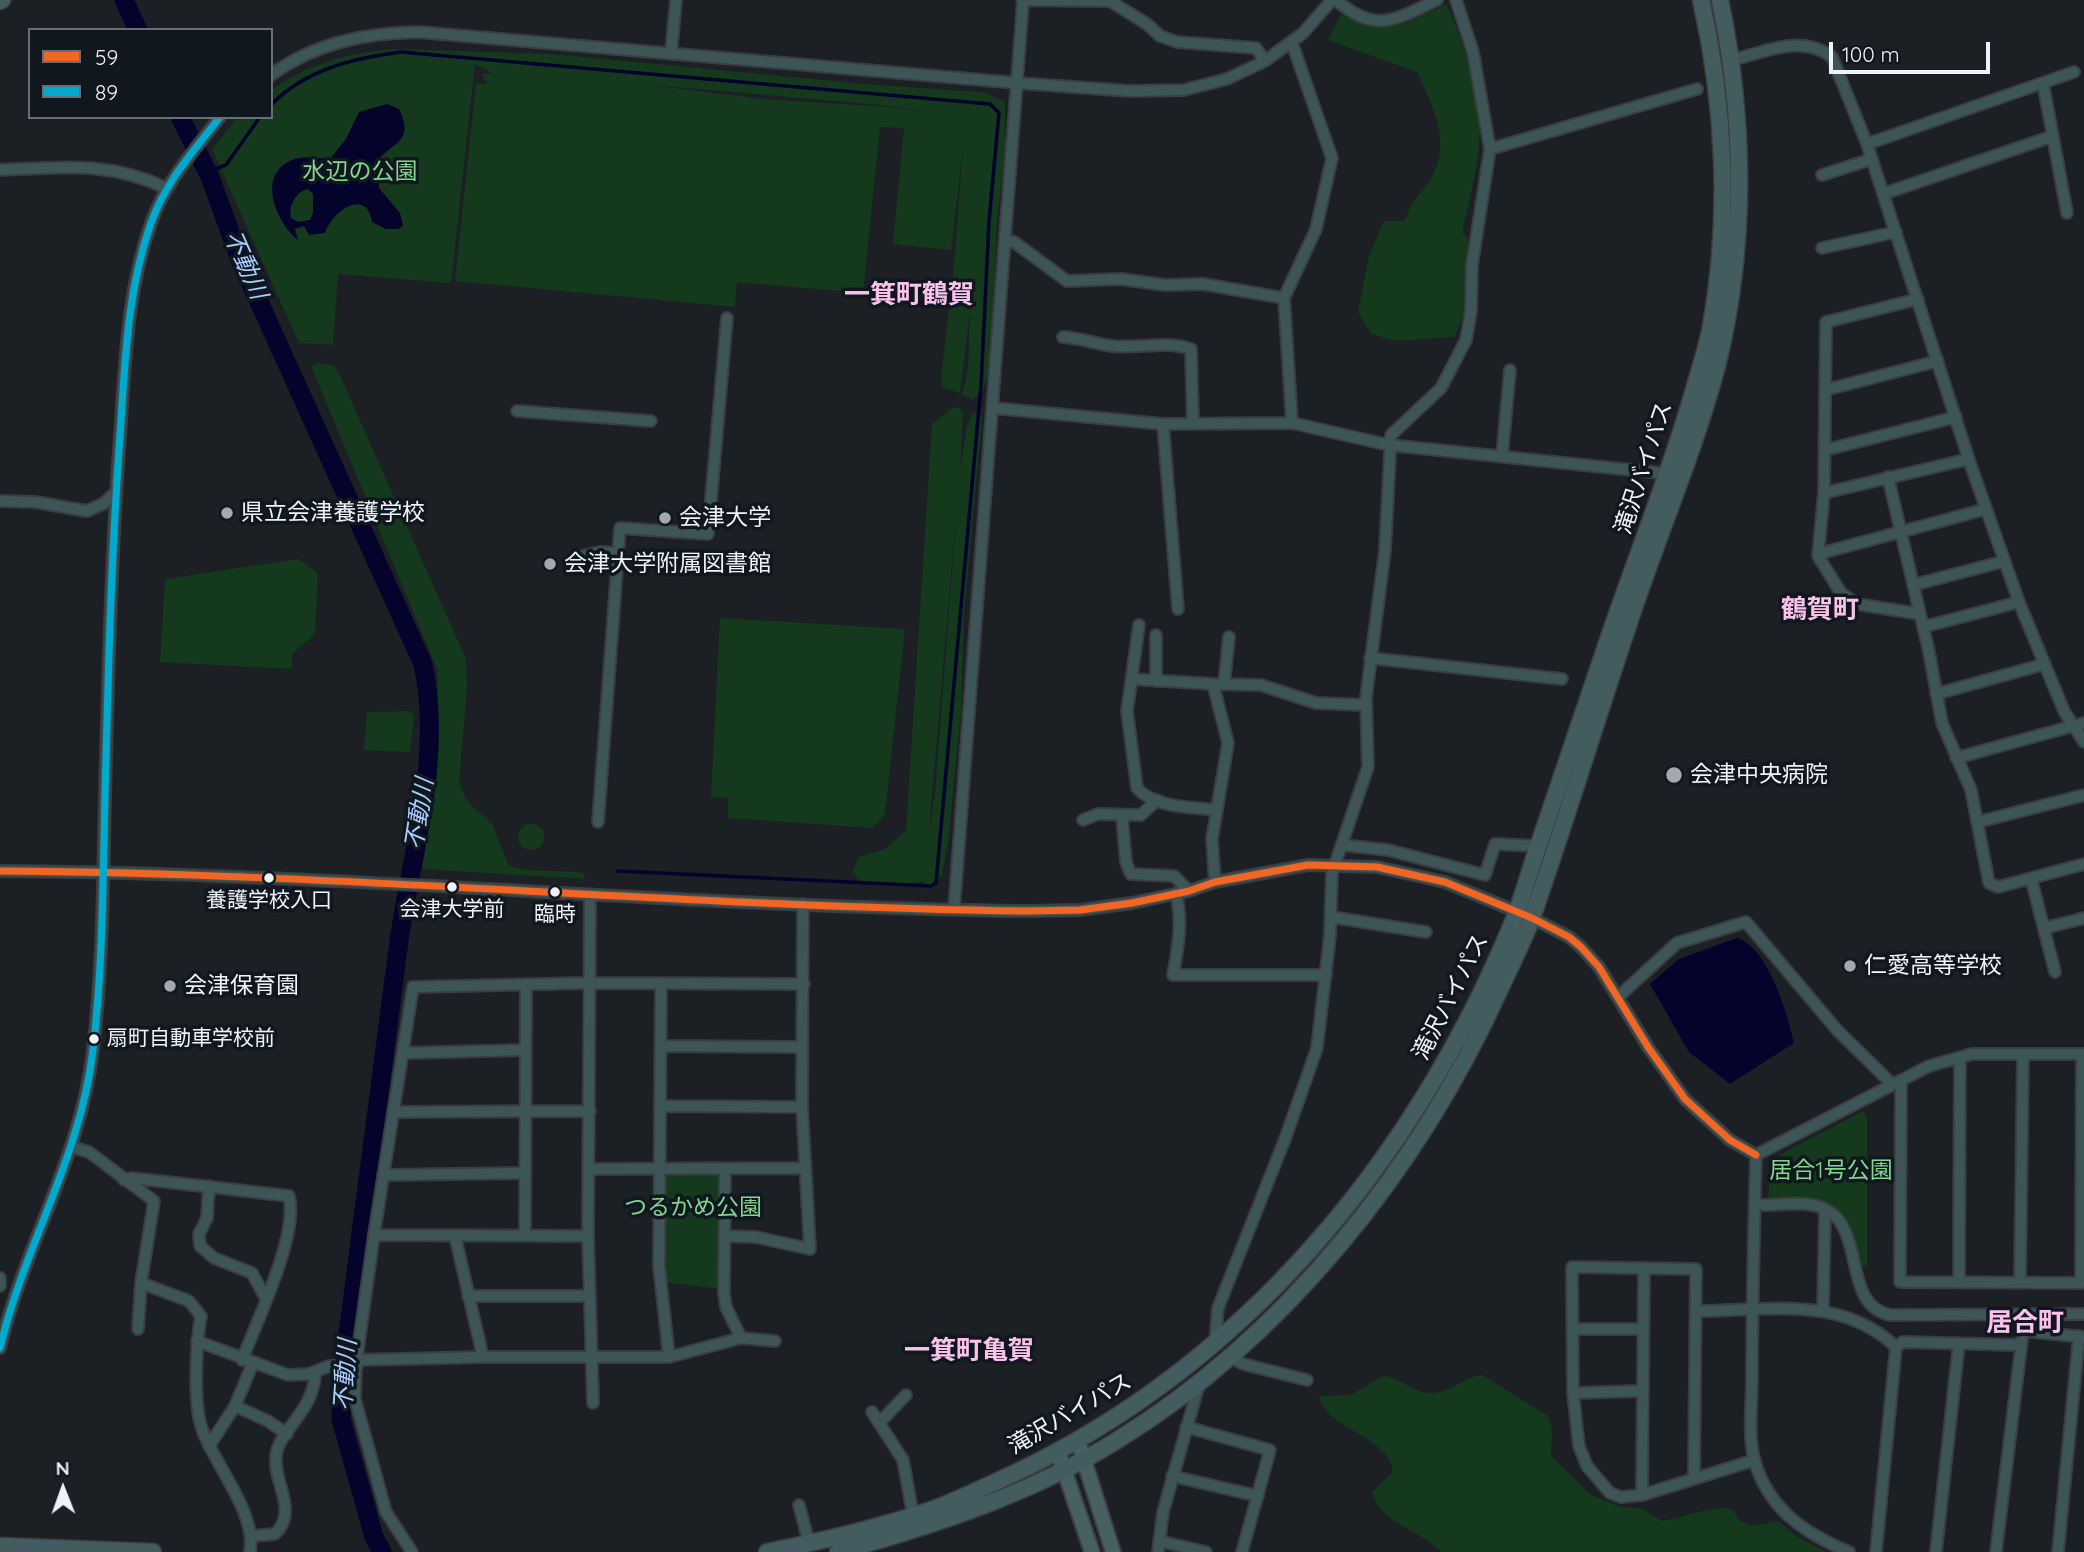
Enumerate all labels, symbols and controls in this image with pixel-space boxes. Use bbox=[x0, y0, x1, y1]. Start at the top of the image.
legend bbox=[28, 28, 273, 119]
scale bar bbox=[1832, 28, 1993, 72]
text: 100 m bbox=[1842, 41, 1900, 67]
text: 59 bbox=[95, 44, 118, 70]
text: 89 bbox=[95, 79, 118, 105]
park label: 水辺の公園 bbox=[303, 158, 417, 186]
water label: 不動川 bbox=[217, 226, 273, 304]
district label: 一箕町鶴賀 bbox=[844, 279, 974, 311]
street label: 滝沢バイパス bbox=[1610, 398, 1678, 538]
place label: 県立会津養護学校 bbox=[241, 499, 425, 527]
place label: 会津大学 bbox=[679, 504, 771, 532]
marker: 県立会津養護学校 bbox=[219, 505, 235, 521]
marker: 会津大学 bbox=[657, 510, 673, 526]
place label: 会津大学附属図書館 bbox=[564, 550, 771, 578]
marker: 会津大学附属図書館 bbox=[542, 556, 558, 572]
district label: 鶴賀町 bbox=[1781, 594, 1859, 626]
place label: 会津中央病院 bbox=[1690, 761, 1828, 789]
marker: 会津中央病院 bbox=[1664, 765, 1684, 785]
water label: 不動川 bbox=[400, 776, 440, 852]
marker: 養護学校入口 bbox=[262, 871, 276, 885]
marker: 会津大学前 bbox=[445, 880, 459, 894]
marker: 臨時 bbox=[548, 885, 562, 899]
place label: 養護学校入口 bbox=[206, 888, 332, 914]
place label: 会津大学前 bbox=[400, 897, 504, 923]
place label: 臨時 bbox=[534, 902, 576, 928]
street label: 滝沢バイパス bbox=[1407, 929, 1495, 1065]
place label: 仁愛高等学校 bbox=[1864, 952, 2002, 980]
marker: 仁愛高等学校 bbox=[1842, 958, 1858, 974]
place label: 会津保育園 bbox=[184, 972, 299, 1000]
marker: 会津保育園 bbox=[162, 978, 178, 994]
place label: 扇町自動車学校前 bbox=[107, 1026, 275, 1052]
marker: 扇町自動車学校前 bbox=[87, 1032, 101, 1046]
park label: 居合1号公園 bbox=[1769, 1157, 1893, 1185]
park label: つるかめ公園 bbox=[624, 1194, 762, 1222]
district label: 居合町 bbox=[1986, 1307, 2064, 1339]
district label: 一箕町亀賀 bbox=[904, 1335, 1034, 1367]
water label: 不動川 bbox=[329, 1338, 363, 1412]
street label: 滝沢バイパス bbox=[1003, 1368, 1137, 1460]
north arrow bbox=[28, 1454, 98, 1524]
text: N bbox=[55, 1456, 70, 1480]

